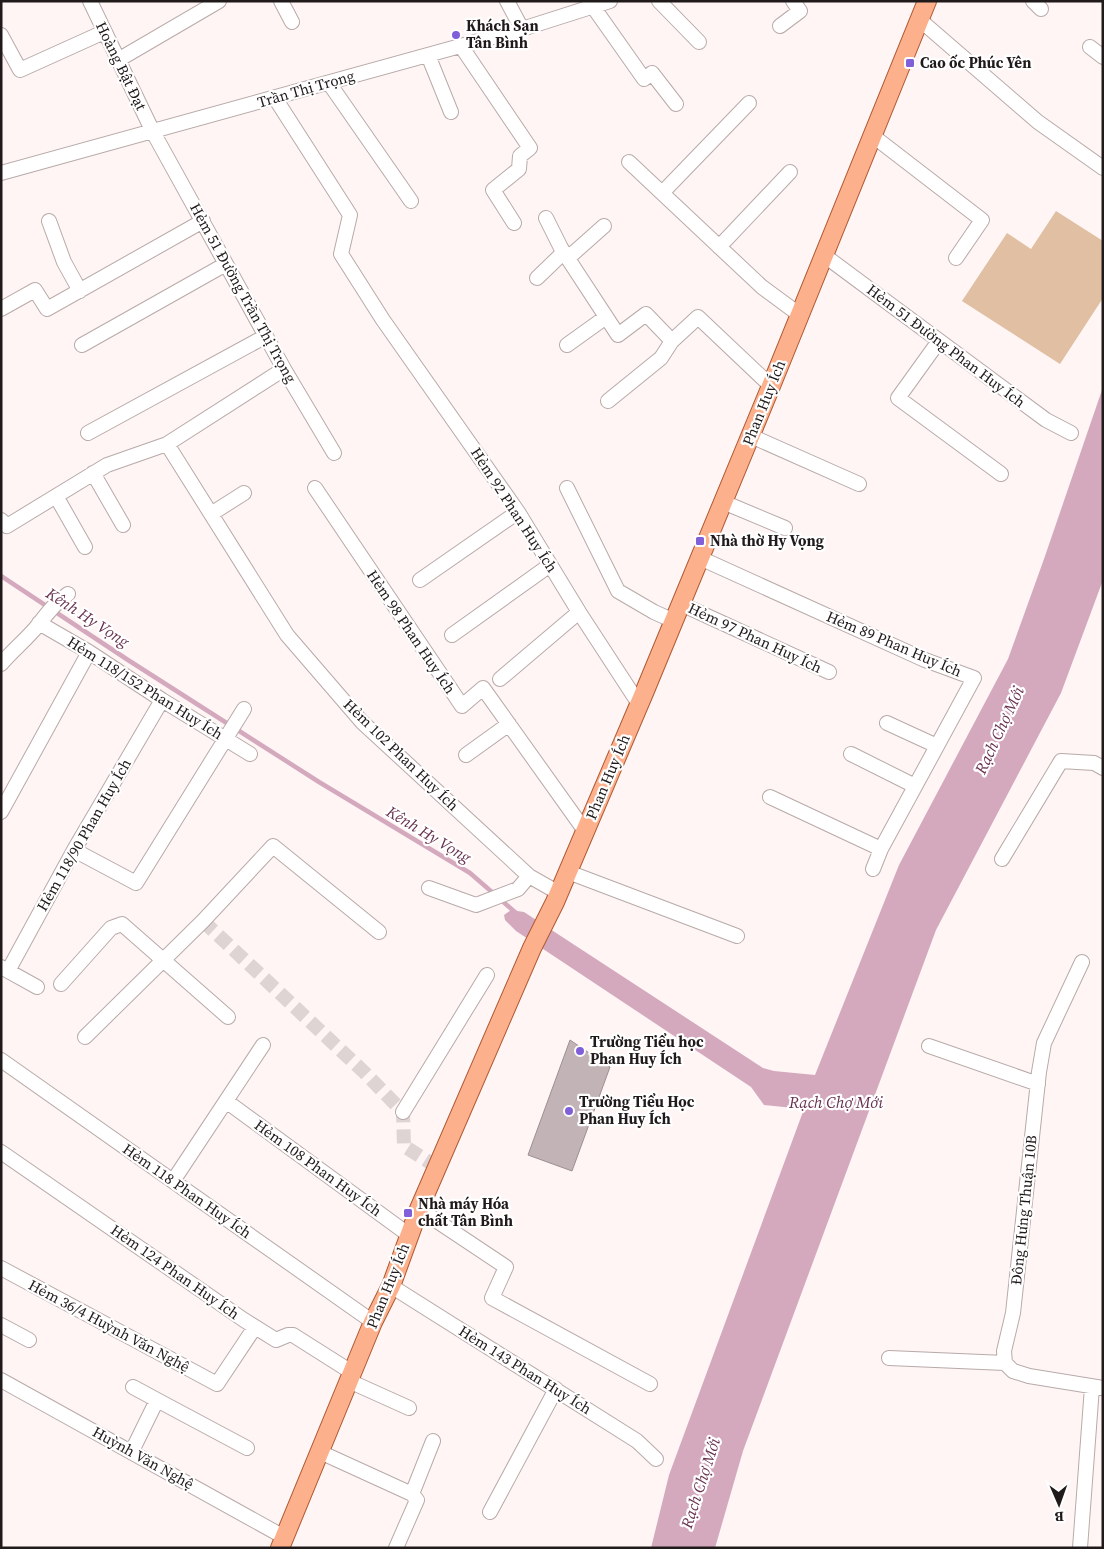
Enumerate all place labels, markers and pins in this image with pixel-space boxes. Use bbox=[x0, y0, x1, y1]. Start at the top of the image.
place label: Khách Sạn Tân Bình bbox=[466, 15, 539, 53]
marker: Khách Sạn Tân Bình bbox=[450, 29, 462, 41]
place label: Cao ốc Phúc Yên bbox=[920, 52, 1031, 73]
marker: Cao ốc Phúc Yên bbox=[904, 57, 916, 69]
place label: Nhà thờ Hy Vọng bbox=[710, 530, 824, 551]
marker: Nhà thờ Hy Vọng bbox=[694, 535, 706, 547]
place label: Trường Tiểu học Phan Huy Ích bbox=[590, 1031, 704, 1069]
marker: Trường Tiểu học Phan Huy Ích bbox=[574, 1045, 586, 1057]
place label: Trường Tiểu Học Phan Huy Ích bbox=[579, 1091, 695, 1129]
marker: Trường Tiểu Học Phan Huy Ích bbox=[563, 1105, 575, 1117]
place label: Nhà máy Hóa chất Tân Bình bbox=[418, 1193, 513, 1231]
marker: Nhà máy Hóa chất Tân Bình bbox=[402, 1207, 414, 1219]

